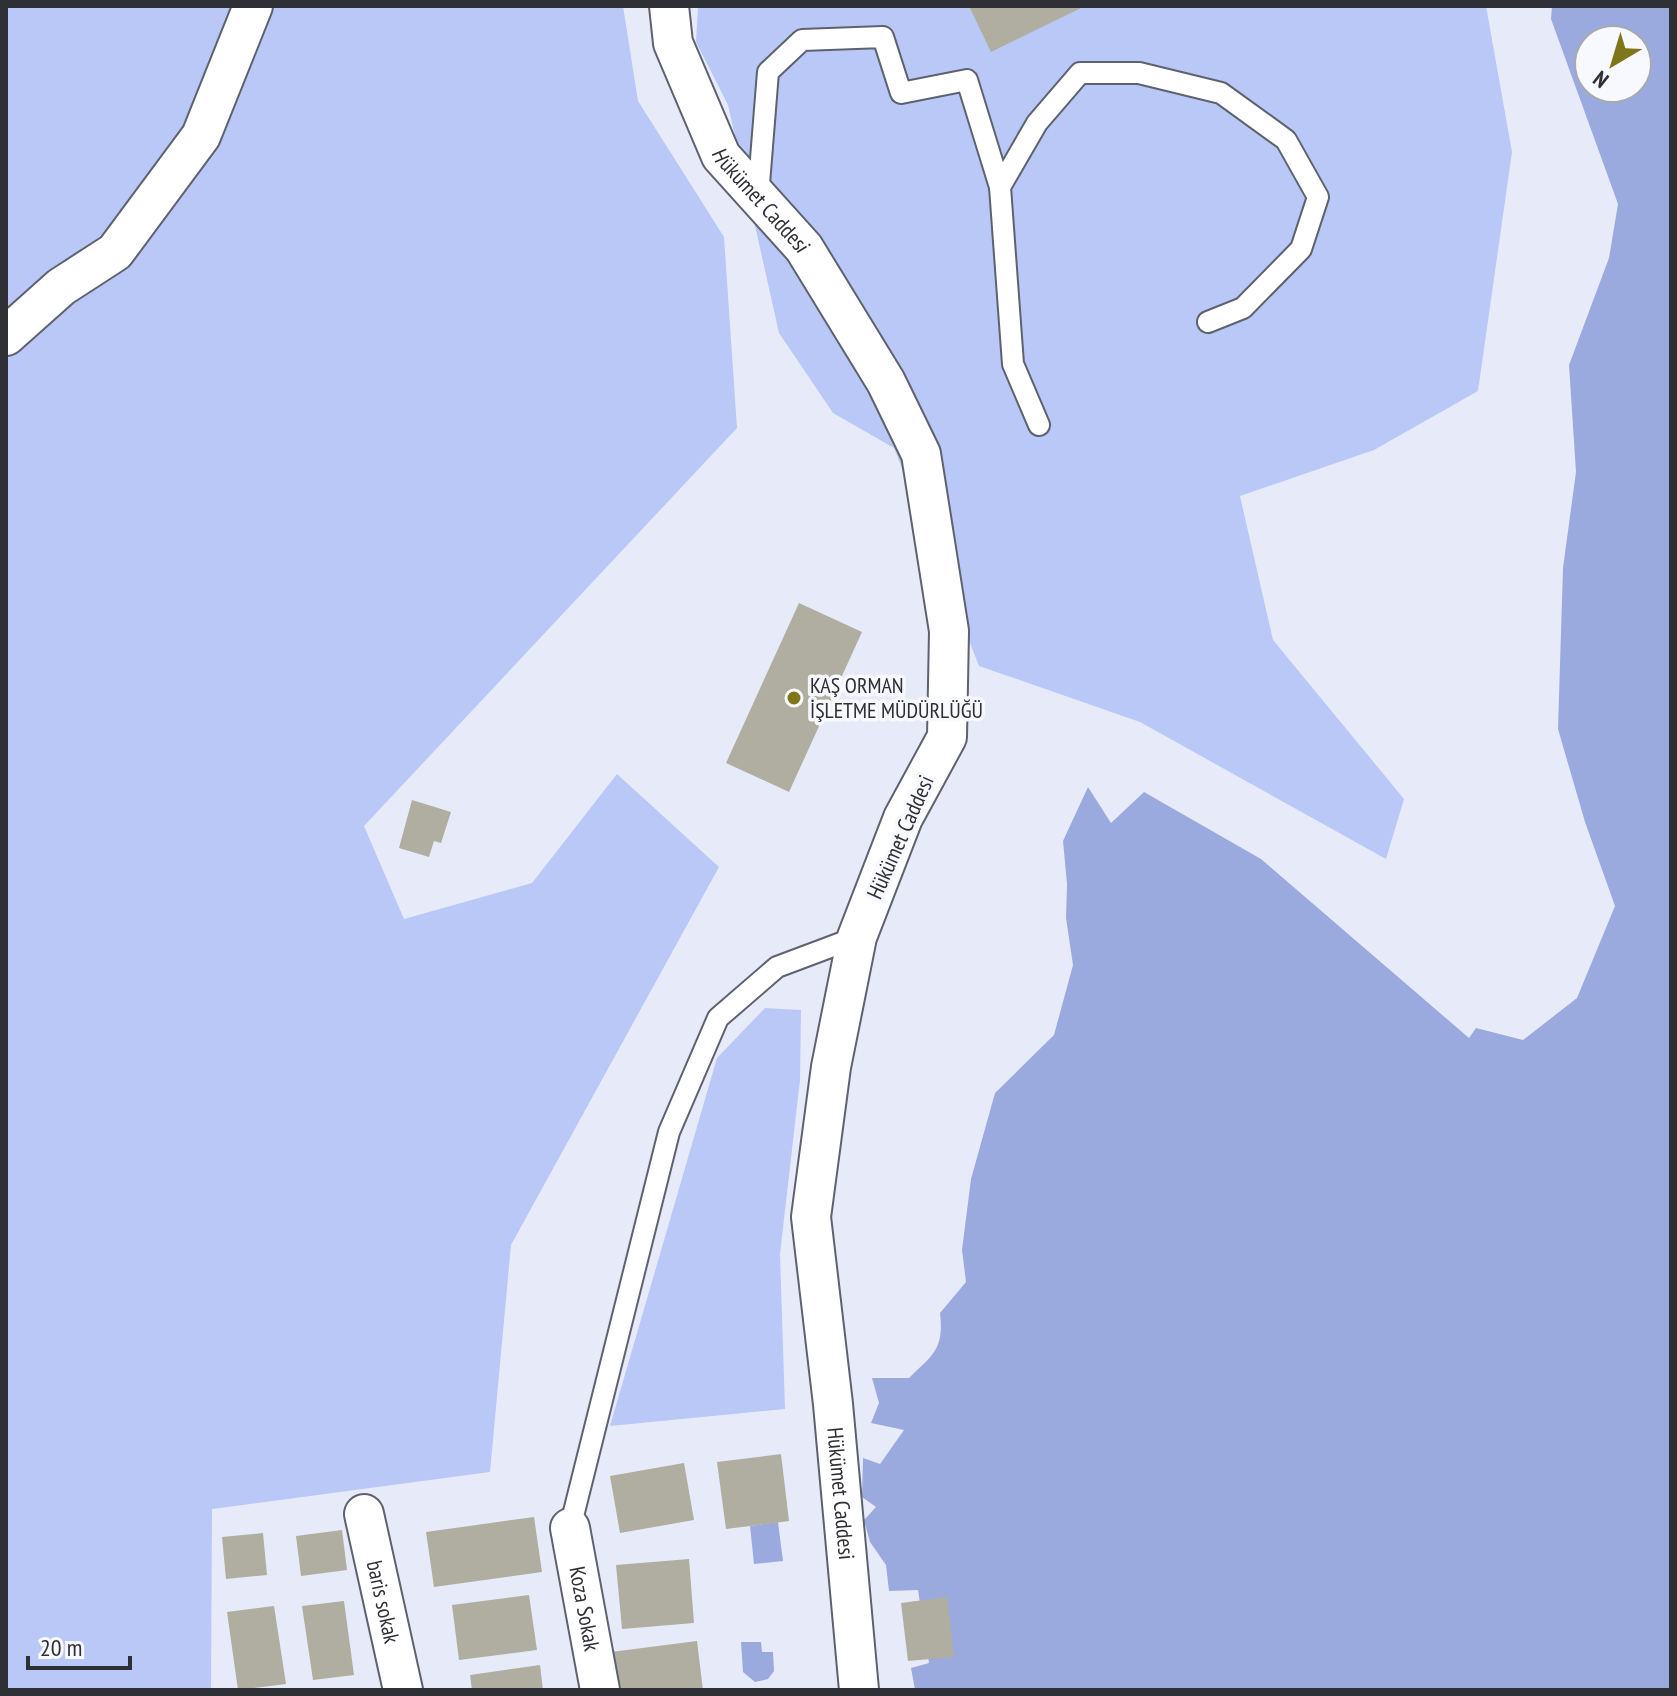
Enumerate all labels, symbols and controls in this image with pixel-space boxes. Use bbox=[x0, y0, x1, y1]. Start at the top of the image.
north arrow bbox=[1573, 24, 1653, 104]
text: N bbox=[1587, 65, 1614, 94]
street label: Hükümet Caddesi bbox=[706, 145, 817, 257]
place label: KAŞ ORMAN İŞLETME MÜDÜRLÜĞÜ bbox=[810, 671, 983, 724]
marker: KAŞ ORMAN İŞLETME MÜDÜRLÜĞÜ bbox=[785, 689, 803, 707]
street label: Hükümet Caddesi bbox=[860, 771, 940, 903]
street label: Hükümet Caddesi bbox=[821, 1426, 861, 1561]
street label: baris sokak bbox=[361, 1558, 406, 1646]
street label: Koza Sokak bbox=[563, 1564, 607, 1654]
scale bar bbox=[28, 1620, 130, 1670]
text: 20 m bbox=[40, 1632, 82, 1663]

